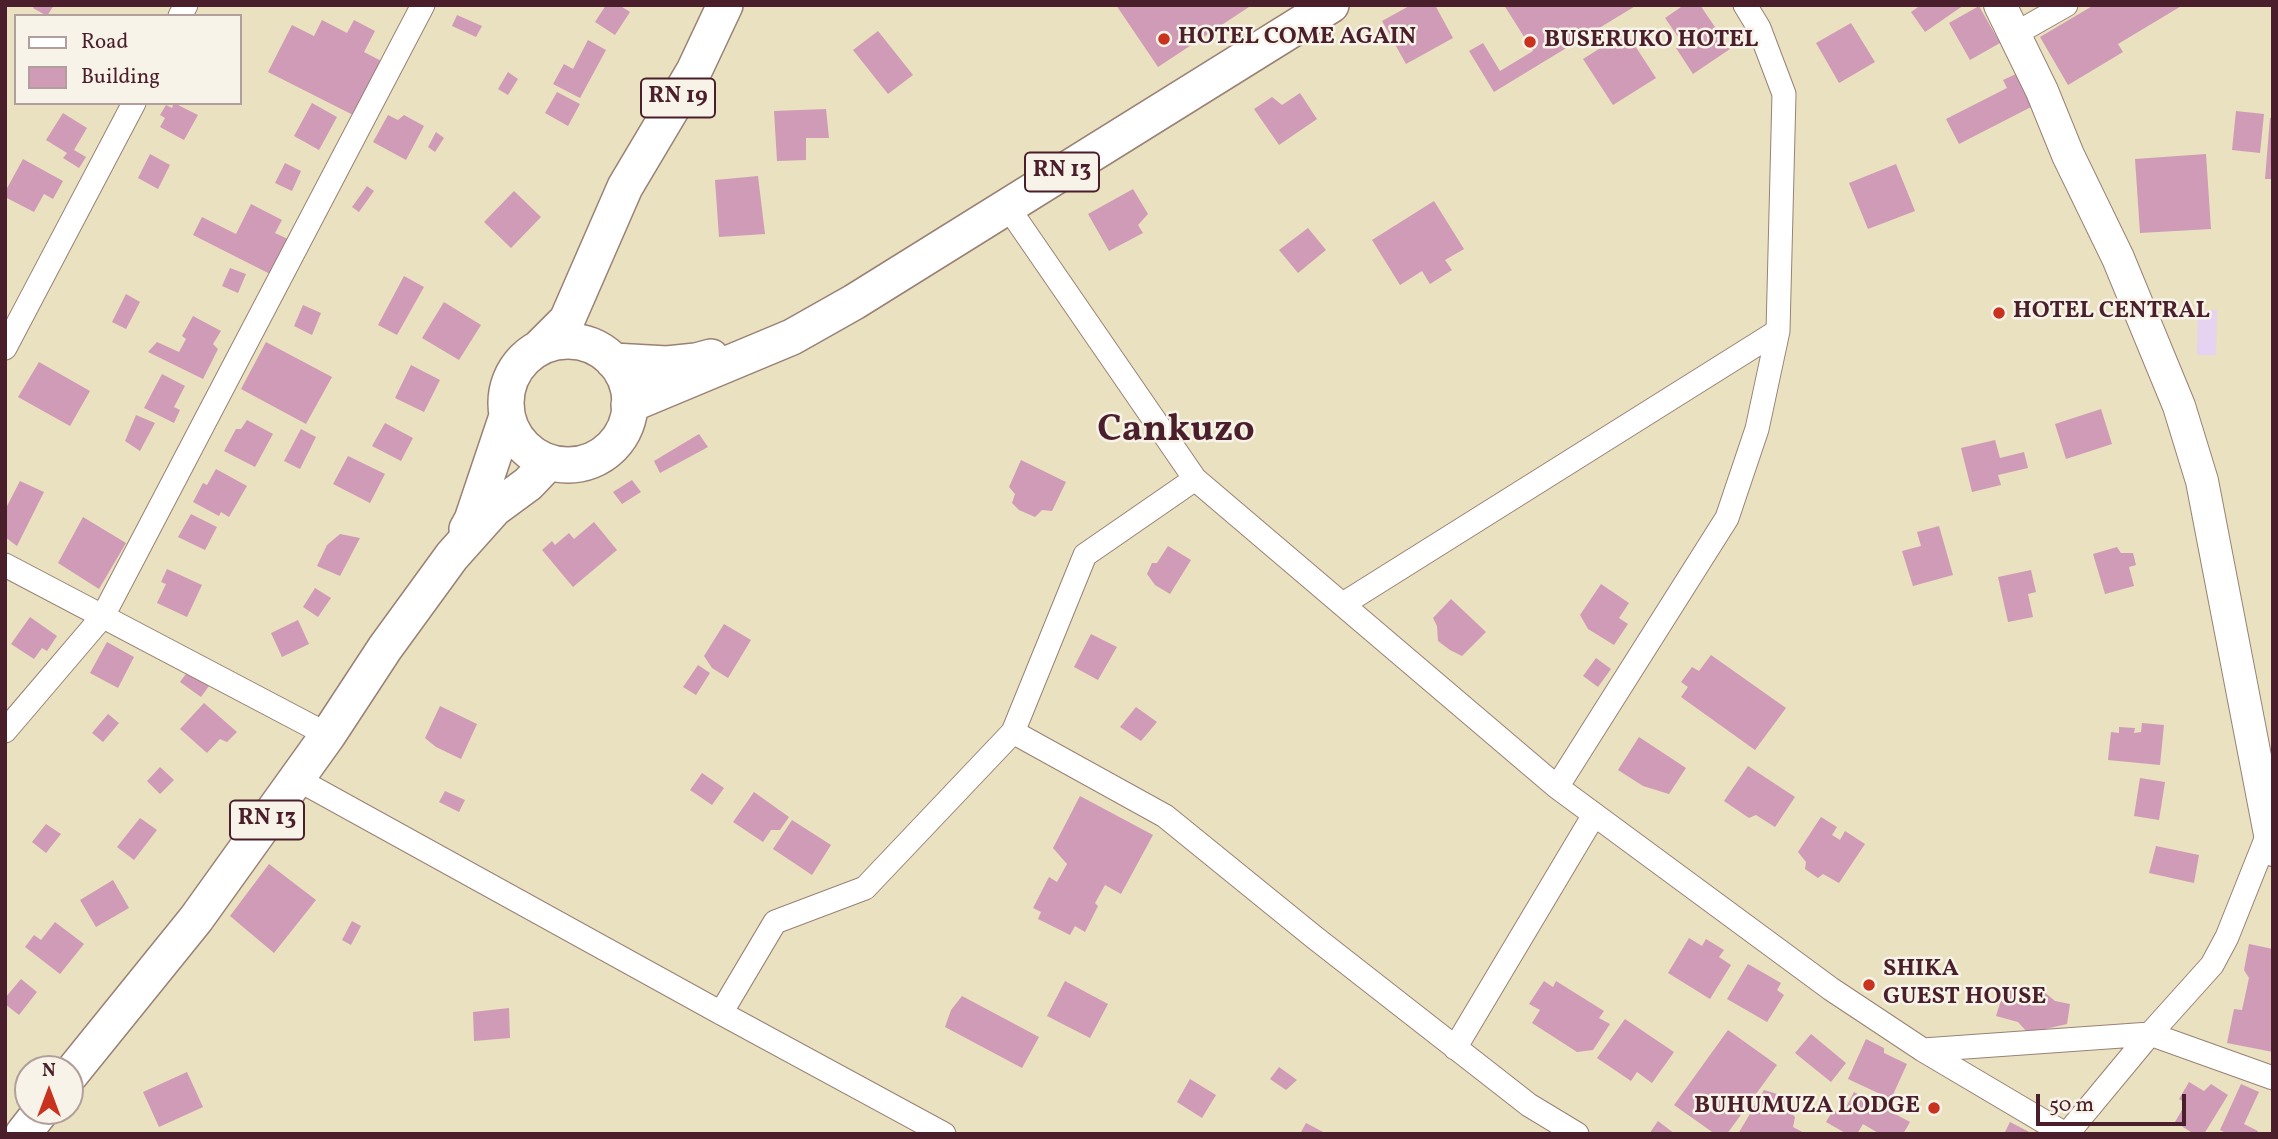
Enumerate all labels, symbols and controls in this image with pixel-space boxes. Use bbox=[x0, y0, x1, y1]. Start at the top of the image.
legend bbox=[14, 14, 242, 105]
place label: HOTEL COME AGAIN bbox=[1178, 25, 1416, 53]
text: Road bbox=[81, 28, 128, 57]
place label: BUSERUKO HOTEL bbox=[1544, 28, 1758, 56]
marker: HOTEL COME AGAIN bbox=[1156, 31, 1172, 47]
marker: BUSERUKO HOTEL bbox=[1522, 34, 1538, 50]
text: Building bbox=[81, 63, 160, 92]
road number: RN 19 bbox=[641, 78, 715, 118]
road number: RN 13 bbox=[1025, 153, 1099, 192]
place label: HOTEL CENTRAL bbox=[2013, 299, 2210, 327]
marker: HOTEL CENTRAL bbox=[1991, 305, 2007, 321]
district label: Cankuzo bbox=[1097, 410, 1255, 456]
road number: RN 13 bbox=[230, 800, 304, 840]
place label: SHIKA GUEST HOUSE bbox=[1883, 957, 2046, 1013]
marker: SHIKA GUEST HOUSE bbox=[1861, 977, 1877, 993]
north arrow bbox=[14, 1055, 84, 1125]
text: N bbox=[42, 1058, 56, 1084]
scale bar bbox=[2040, 1080, 2190, 1124]
text: 50 m bbox=[2049, 1091, 2094, 1120]
place label: BUHUMUZA LODGE bbox=[1694, 1094, 1920, 1122]
marker: BUHUMUZA LODGE bbox=[1926, 1100, 1942, 1116]

